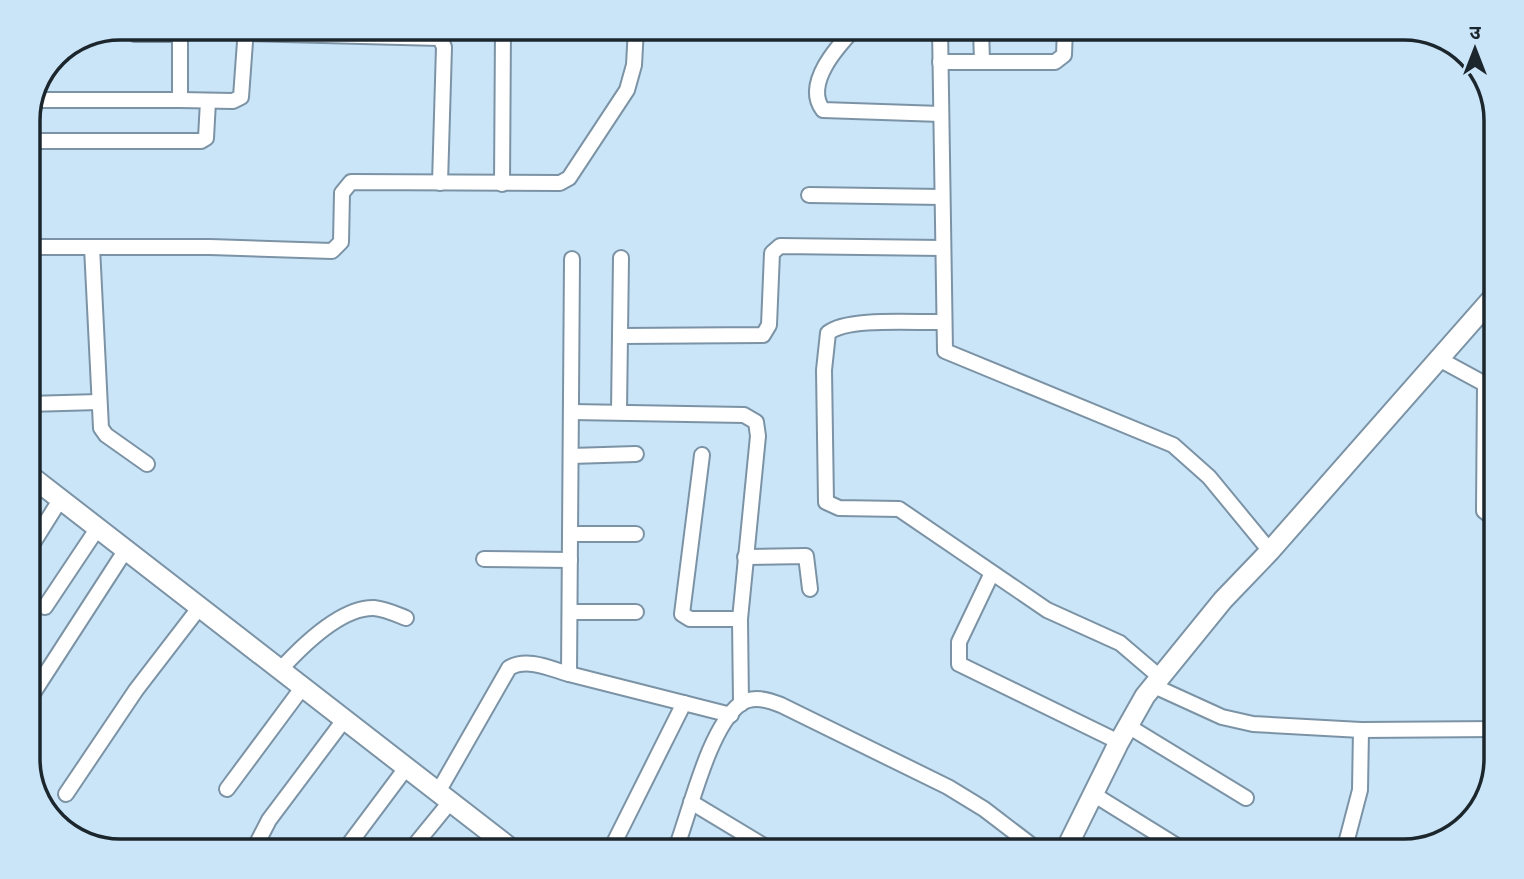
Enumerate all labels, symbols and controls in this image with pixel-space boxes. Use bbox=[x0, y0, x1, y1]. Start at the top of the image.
north arrow bbox=[1440, 14, 1510, 84]
text: उ bbox=[1469, 20, 1481, 43]

